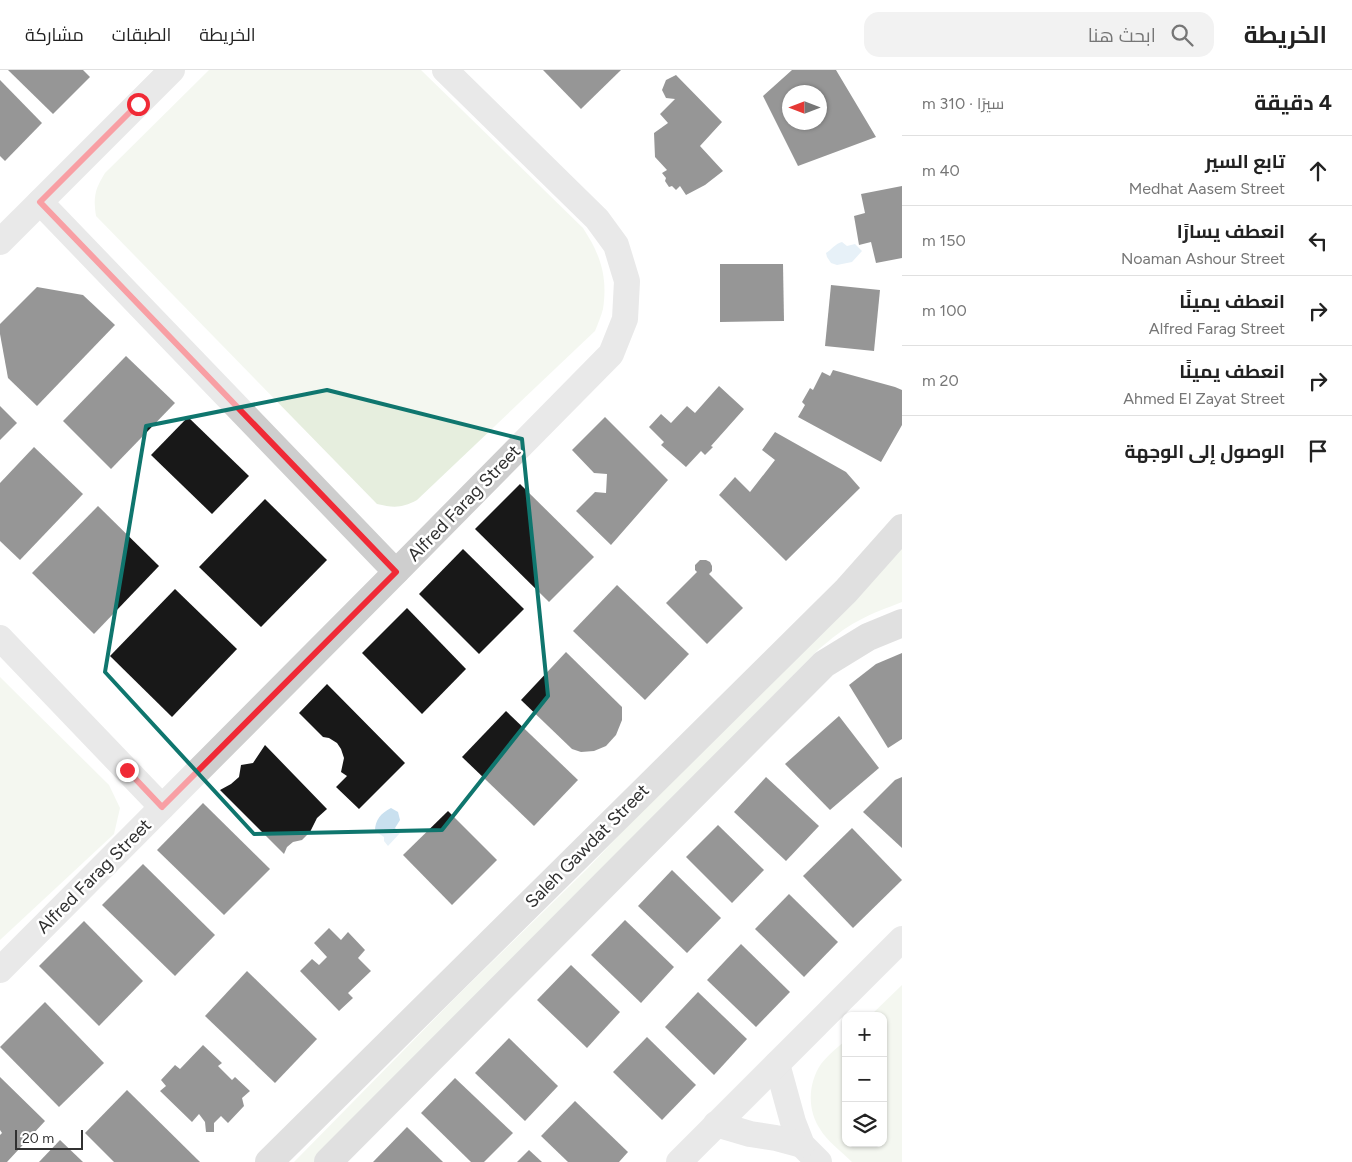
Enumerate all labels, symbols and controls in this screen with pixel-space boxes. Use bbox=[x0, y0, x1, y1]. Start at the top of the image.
search box bbox=[864, 12, 1214, 57]
text: الخريطة bbox=[1244, 20, 1327, 49]
icon: search bbox=[1168, 21, 1196, 49]
text: مشاركة bbox=[25, 24, 84, 46]
text: الطبقات bbox=[112, 24, 171, 46]
text: الخريطة bbox=[199, 24, 256, 46]
text: ابحث هنا bbox=[1088, 24, 1156, 47]
north arrow bbox=[782, 85, 827, 130]
text: 4 دقيقة bbox=[1254, 90, 1332, 115]
route start bbox=[127, 93, 150, 116]
text: سيرًا · 310 m bbox=[922, 94, 1004, 113]
text: تابع السير bbox=[1205, 150, 1285, 173]
icon: ahead bbox=[1304, 157, 1332, 185]
text: 40 m bbox=[922, 161, 960, 180]
text: Medhat Aasem Street bbox=[1129, 179, 1285, 198]
text: انعطف يسارًا bbox=[1177, 220, 1285, 243]
icon: left bbox=[1304, 227, 1332, 255]
text: 150 m bbox=[922, 231, 966, 250]
text: Noaman Ashour Street bbox=[1121, 249, 1285, 268]
text: انعطف يمينًا bbox=[1179, 290, 1285, 313]
icon: right bbox=[1304, 297, 1332, 325]
text: 100 m bbox=[922, 301, 967, 320]
text: Alfred Farag Street bbox=[1149, 319, 1285, 338]
text: انعطف يمينًا bbox=[1179, 360, 1285, 383]
icon: right bbox=[1304, 367, 1332, 395]
text: 20 m bbox=[922, 371, 959, 390]
text: Ahmed El Zayat Street bbox=[1123, 389, 1285, 408]
icon: arrive bbox=[1304, 437, 1332, 465]
street label: Alfred Farag Street bbox=[403, 440, 525, 566]
text: الوصول إلى الوجهة bbox=[1125, 440, 1285, 463]
route end bbox=[116, 759, 139, 782]
street label: Saleh Gawdat Street bbox=[520, 779, 654, 913]
street label: Alfred Farag Street bbox=[32, 814, 156, 938]
map controls bbox=[842, 1012, 887, 1147]
button: + bbox=[842, 1012, 887, 1057]
button: − bbox=[842, 1057, 887, 1102]
button: layers bbox=[842, 1102, 887, 1147]
scale bar bbox=[15, 1127, 82, 1150]
text: 20 m bbox=[22, 1130, 54, 1147]

